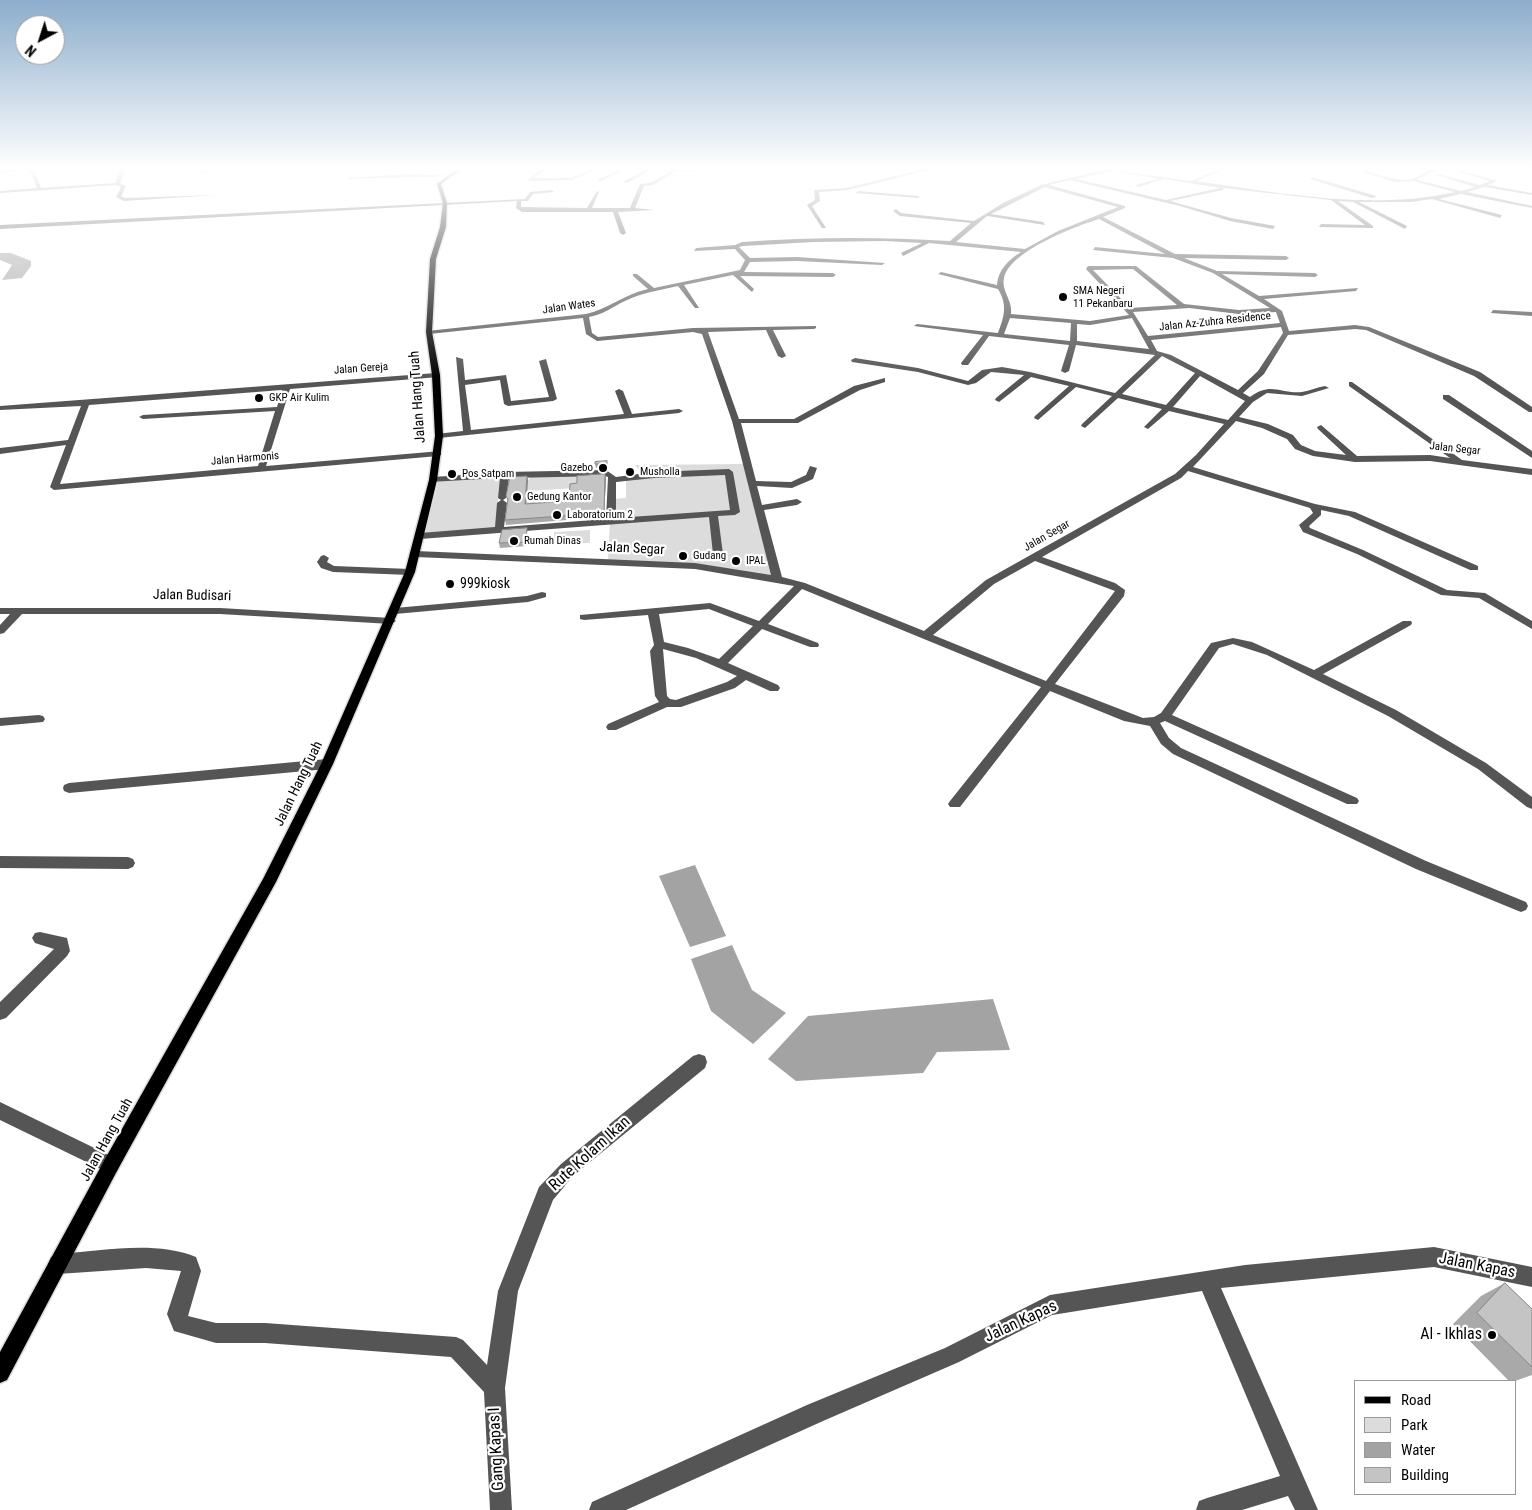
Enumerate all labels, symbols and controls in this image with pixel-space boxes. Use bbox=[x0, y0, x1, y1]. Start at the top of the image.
north arrow bbox=[15, 15, 65, 65]
text: N bbox=[23, 42, 39, 60]
place label: SMA Negeri 11 Pekanbaru bbox=[1073, 284, 1132, 310]
marker: SMA Negeri 11 Pekanbaru bbox=[1057, 291, 1069, 303]
street label: Jalan Wates bbox=[542, 297, 596, 317]
street label: Jalan Az-Zuhra Residence bbox=[1159, 310, 1271, 334]
street label: Jalan Hang Tuah bbox=[406, 350, 430, 444]
street label: Jalan Gereja bbox=[334, 361, 388, 377]
place label: GKP Air Kulim bbox=[269, 391, 329, 405]
marker: GKP Air Kulim bbox=[253, 392, 265, 404]
street label: Jalan Segar bbox=[1429, 440, 1481, 458]
street label: Jalan Harmonis bbox=[210, 449, 280, 469]
place label: Gazebo bbox=[560, 461, 593, 475]
marker: Gazebo bbox=[597, 462, 609, 474]
place label: Musholla bbox=[640, 465, 680, 479]
marker: Musholla bbox=[624, 466, 636, 478]
place label: Pos Satpam bbox=[462, 467, 514, 481]
marker: Pos Satpam bbox=[446, 468, 458, 480]
place label: Gedung Kantor bbox=[527, 490, 591, 504]
marker: Gedung Kantor bbox=[511, 491, 523, 503]
place label: Laboratorium 2 bbox=[567, 508, 633, 522]
marker: Laboratorium 2 bbox=[551, 509, 563, 521]
street label: Jalan Segar bbox=[1022, 517, 1072, 555]
place label: Rumah Dinas bbox=[524, 534, 581, 548]
marker: Rumah Dinas bbox=[508, 535, 520, 547]
street label: Jalan Segar bbox=[599, 539, 665, 559]
place label: Gudang bbox=[693, 549, 726, 563]
marker: Gudang bbox=[677, 550, 689, 562]
place label: IPAL bbox=[746, 554, 766, 568]
marker: IPAL bbox=[730, 555, 742, 567]
place label: 999kiosk bbox=[460, 576, 510, 592]
marker: 999kiosk bbox=[444, 578, 456, 590]
street label: Jalan Budisari bbox=[153, 587, 231, 605]
street label: Jalan Hang Tuah bbox=[271, 739, 327, 829]
street label: Jalan Hang Tuah bbox=[77, 1095, 137, 1185]
street label: Rute Kolam Ikan bbox=[546, 1113, 634, 1195]
street label: Jalan Kapas bbox=[1437, 1249, 1517, 1283]
street label: Jalan Kapas bbox=[982, 1297, 1060, 1347]
place label: Al - Ikhlas bbox=[1420, 1325, 1482, 1345]
marker: Al - Ikhlas bbox=[1486, 1329, 1498, 1341]
legend bbox=[1354, 1380, 1517, 1495]
text: Road bbox=[1401, 1391, 1431, 1409]
street label: Gang Kapas I bbox=[485, 1407, 509, 1491]
text: Park bbox=[1401, 1416, 1428, 1434]
text: Water bbox=[1401, 1441, 1435, 1459]
text: Building bbox=[1401, 1466, 1449, 1484]

